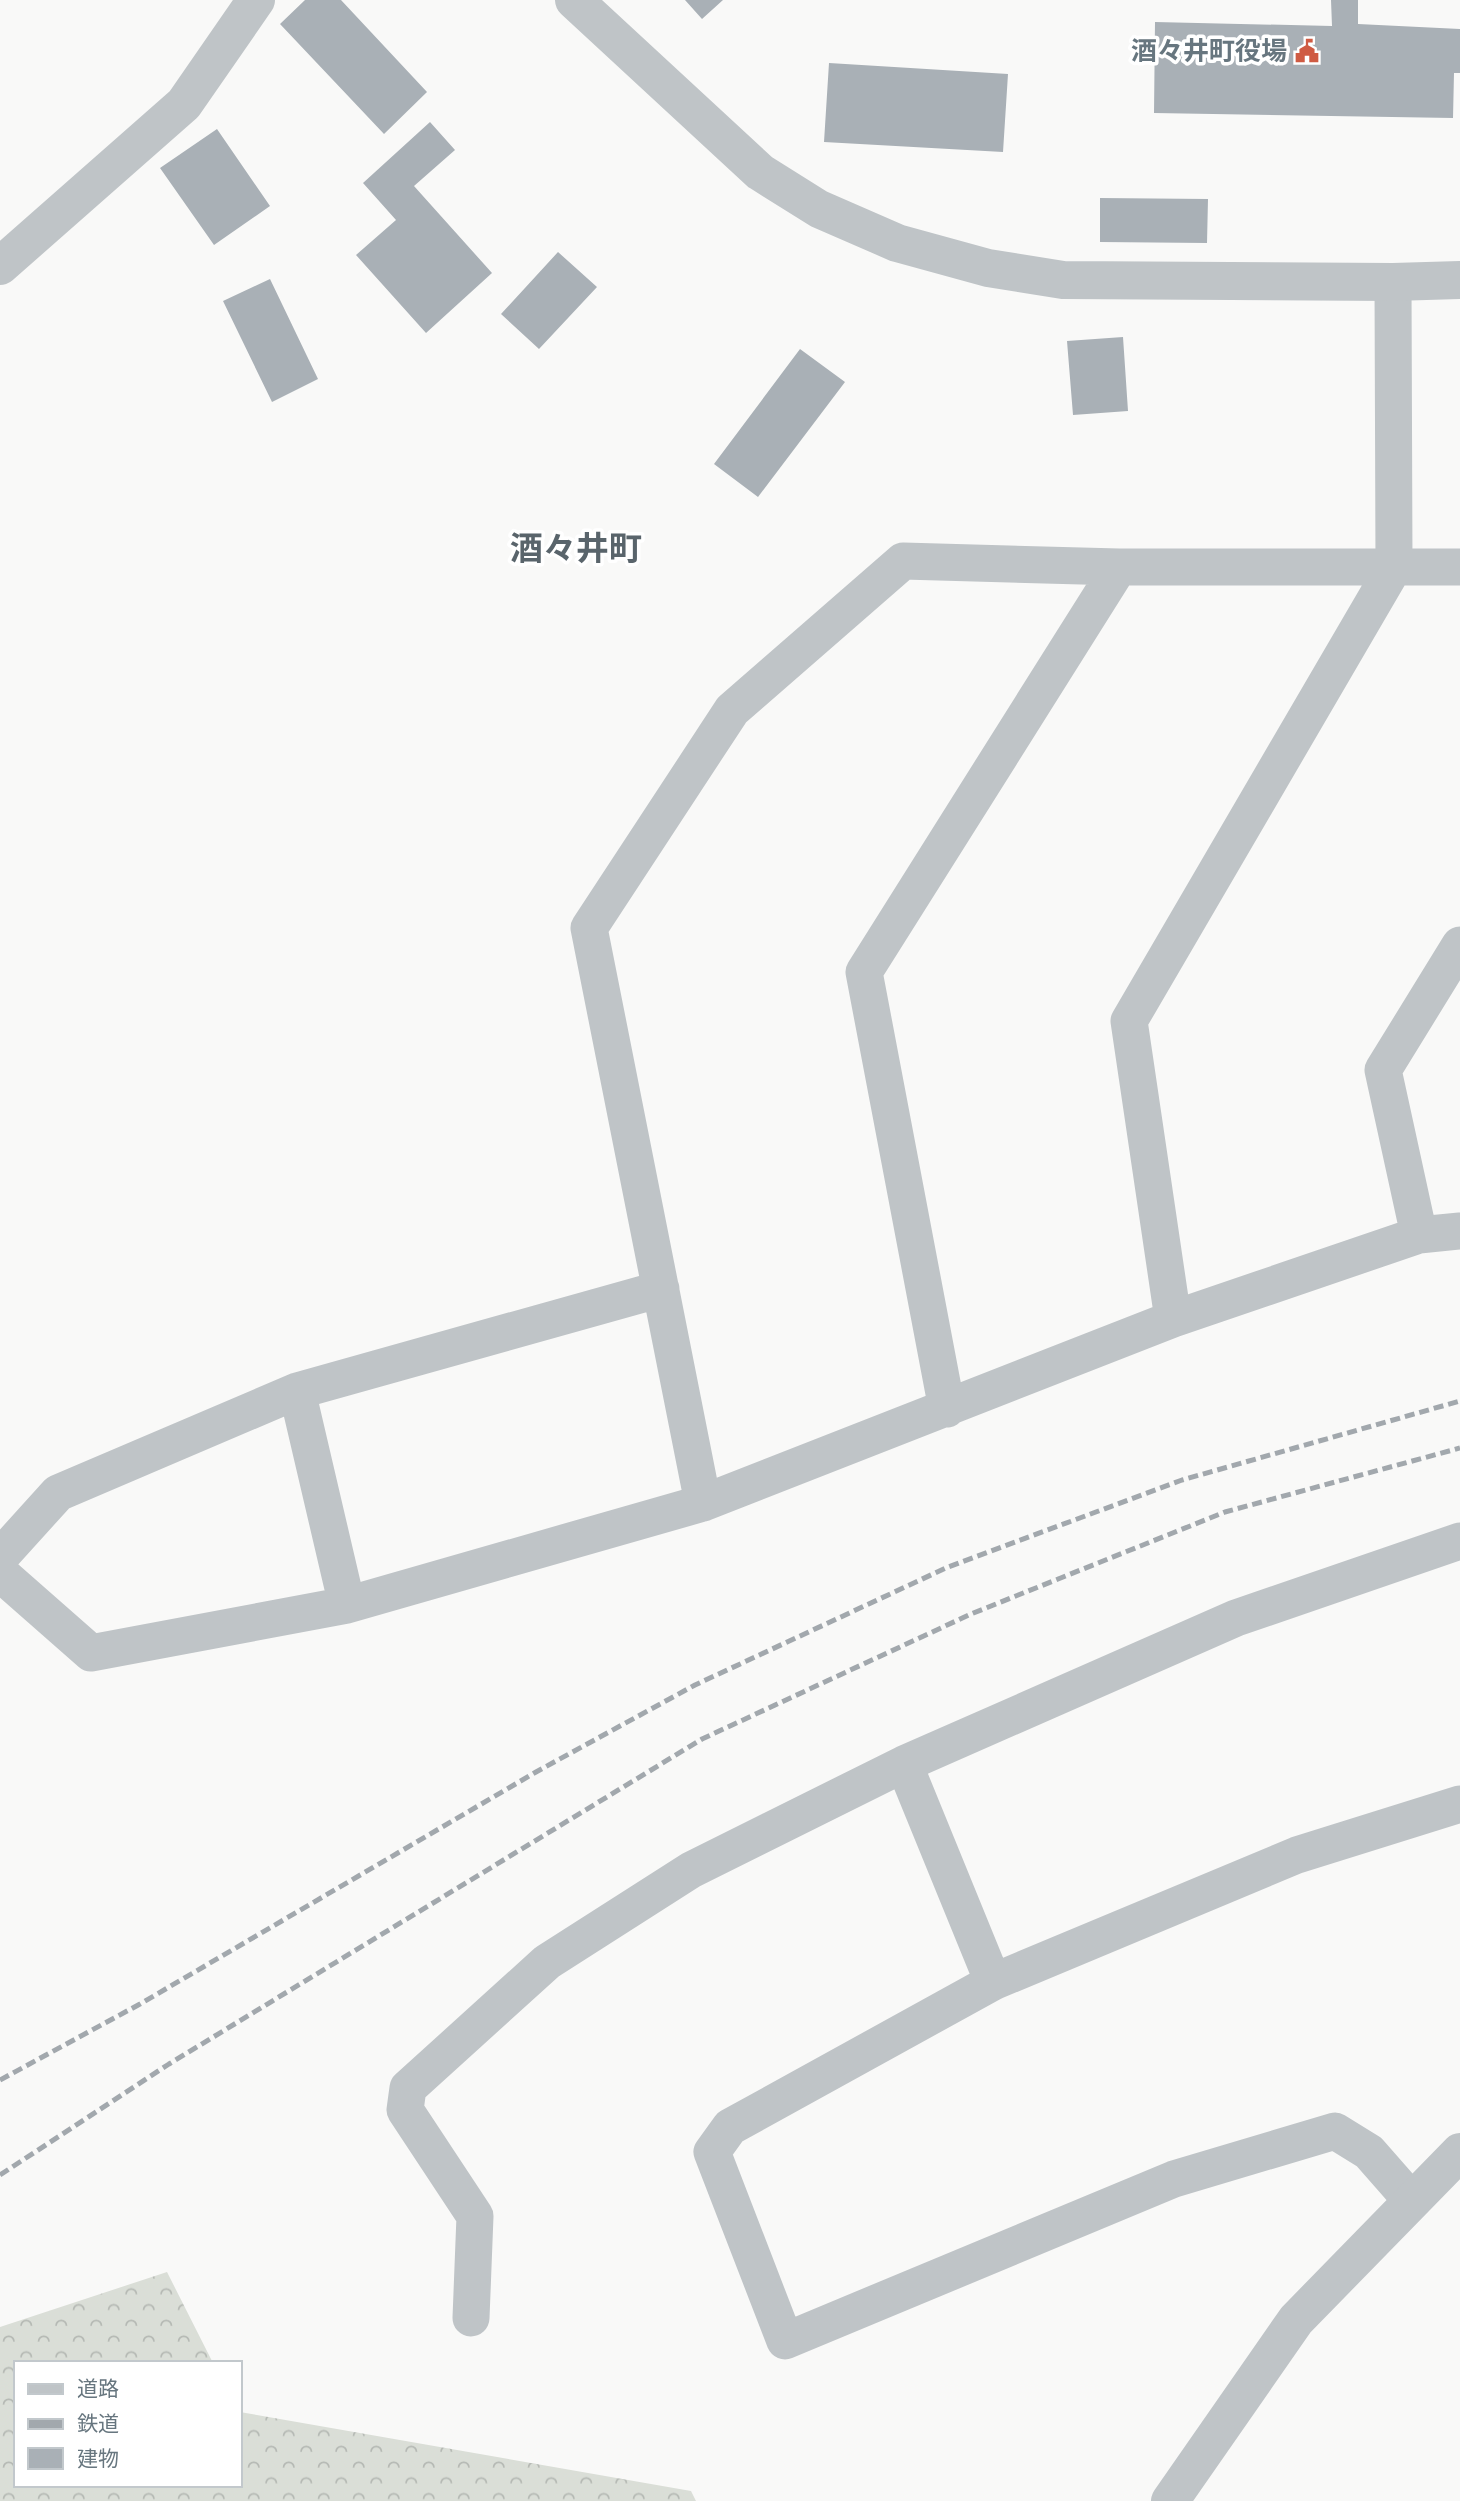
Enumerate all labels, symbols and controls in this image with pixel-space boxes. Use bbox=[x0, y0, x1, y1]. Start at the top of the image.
place label: 酒々井町役場 bbox=[1131, 34, 1287, 65]
public building icon: 酒々井町役場 bbox=[1293, 37, 1321, 65]
district label: 酒々井町 bbox=[510, 527, 642, 567]
legend bbox=[14, 2361, 242, 2487]
text: 道路 bbox=[77, 2375, 119, 2400]
text: 鉄道 bbox=[77, 2410, 119, 2435]
text: 建物 bbox=[77, 2445, 119, 2470]

